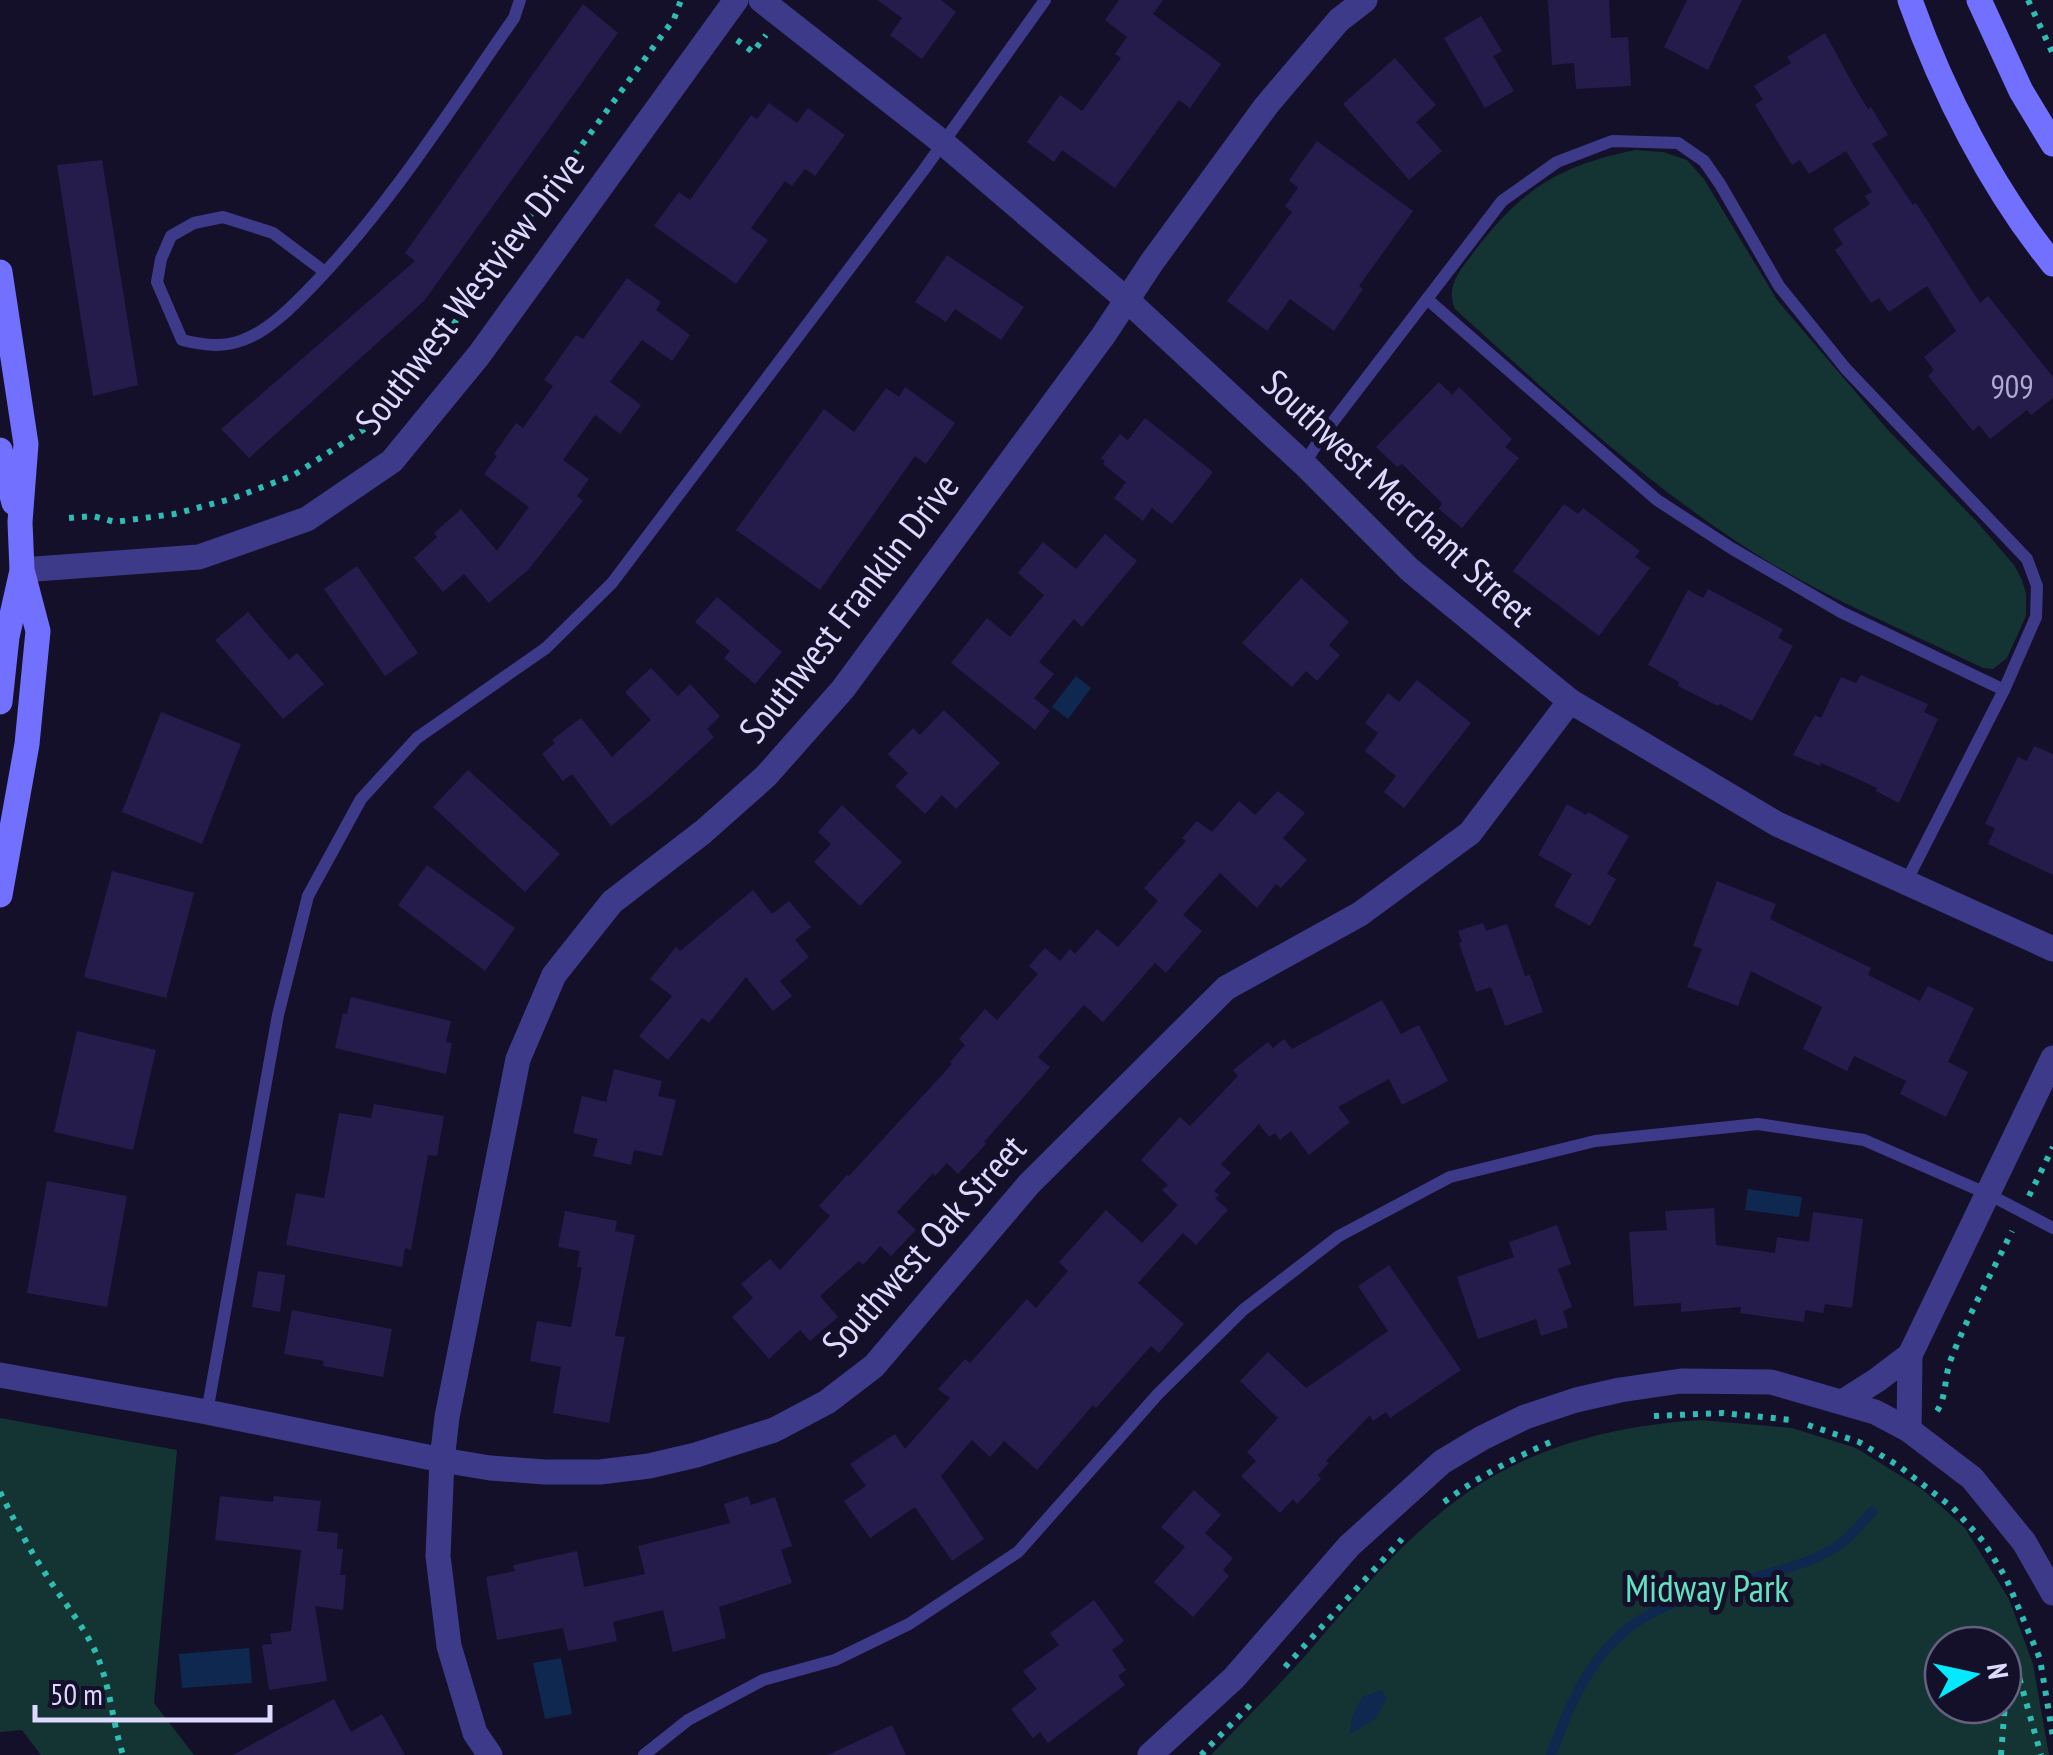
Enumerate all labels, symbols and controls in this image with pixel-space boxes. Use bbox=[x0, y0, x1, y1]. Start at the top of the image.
street label: Southwest Westview Drive bbox=[343, 141, 594, 443]
street label: Southwest Merchant Street bbox=[1252, 358, 1546, 636]
house number: 909 bbox=[1990, 365, 2034, 407]
street label: Southwest Franklin Drive bbox=[727, 462, 968, 752]
street label: Southwest Oak Street bbox=[810, 1123, 1036, 1366]
park label: Midway Park bbox=[1625, 1563, 1789, 1612]
north arrow bbox=[1923, 1625, 2023, 1725]
scale bar bbox=[35, 1660, 270, 1722]
text: N bbox=[1979, 1661, 2018, 1681]
text: 50 m bbox=[50, 1674, 103, 1713]

